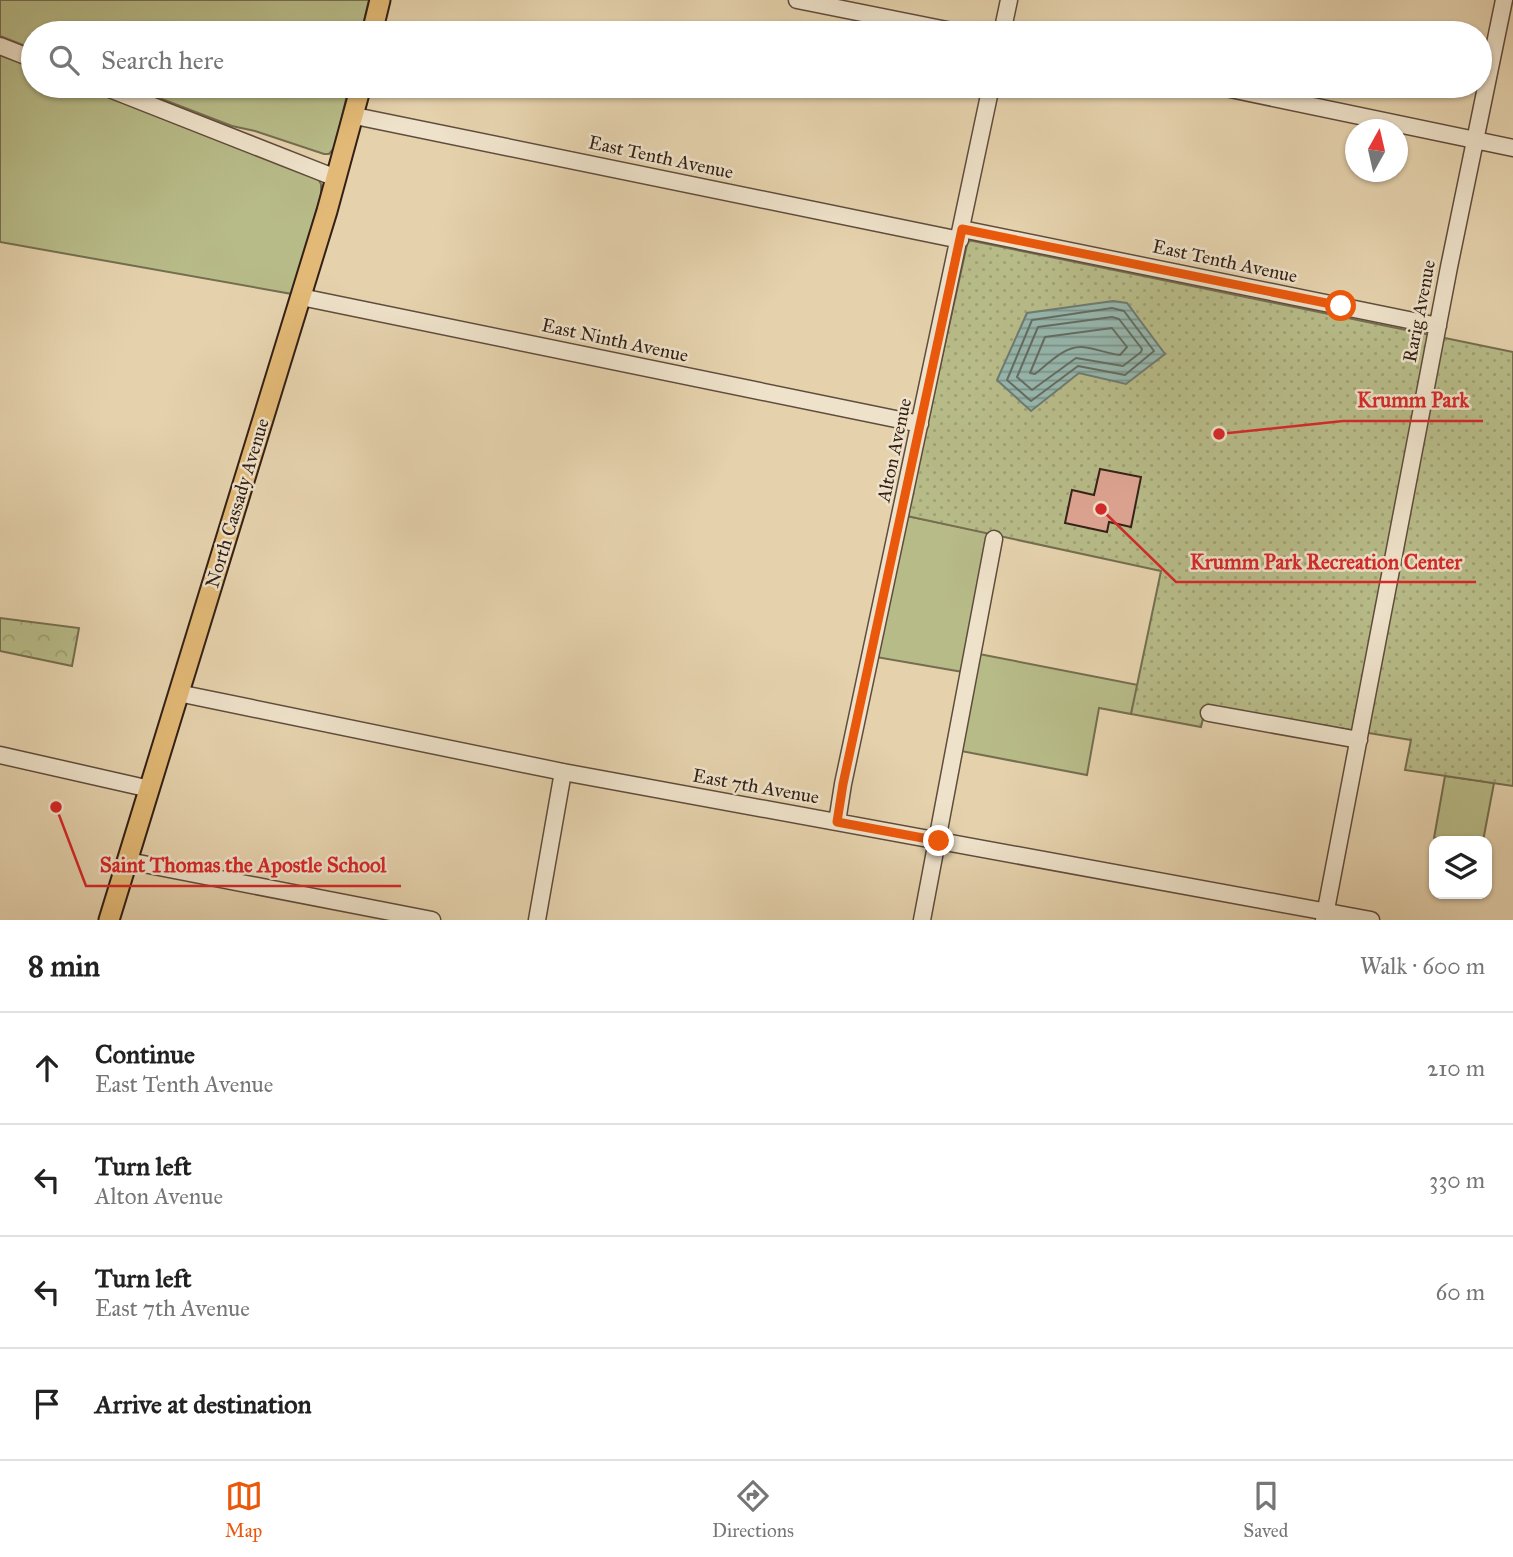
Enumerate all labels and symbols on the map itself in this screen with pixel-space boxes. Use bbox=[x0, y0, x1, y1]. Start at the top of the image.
north arrow bbox=[1345, 119, 1408, 182]
street label: East Tenth Avenue bbox=[587, 130, 736, 184]
street label: East Tenth Avenue bbox=[1151, 234, 1300, 288]
street label: Rarig Avenue bbox=[1398, 258, 1441, 364]
route start bbox=[1325, 290, 1356, 321]
street label: East Ninth Avenue bbox=[540, 313, 690, 367]
callout: Krumm Park bbox=[1343, 379, 1483, 421]
text: Krumm Park bbox=[1357, 387, 1470, 413]
street label: Alton Avenue bbox=[872, 396, 916, 505]
street label: North Cassady Avenue bbox=[200, 415, 274, 591]
callout: Krumm Park Recreation Center bbox=[1176, 540, 1476, 582]
text: Krumm Park Recreation Center bbox=[1190, 549, 1463, 575]
street label: East 7th Avenue bbox=[691, 764, 821, 808]
route end bbox=[923, 825, 954, 856]
callout: Saint Thomas the Apostle School bbox=[86, 844, 401, 886]
text: Saint Thomas the Apostle School bbox=[100, 852, 388, 878]

